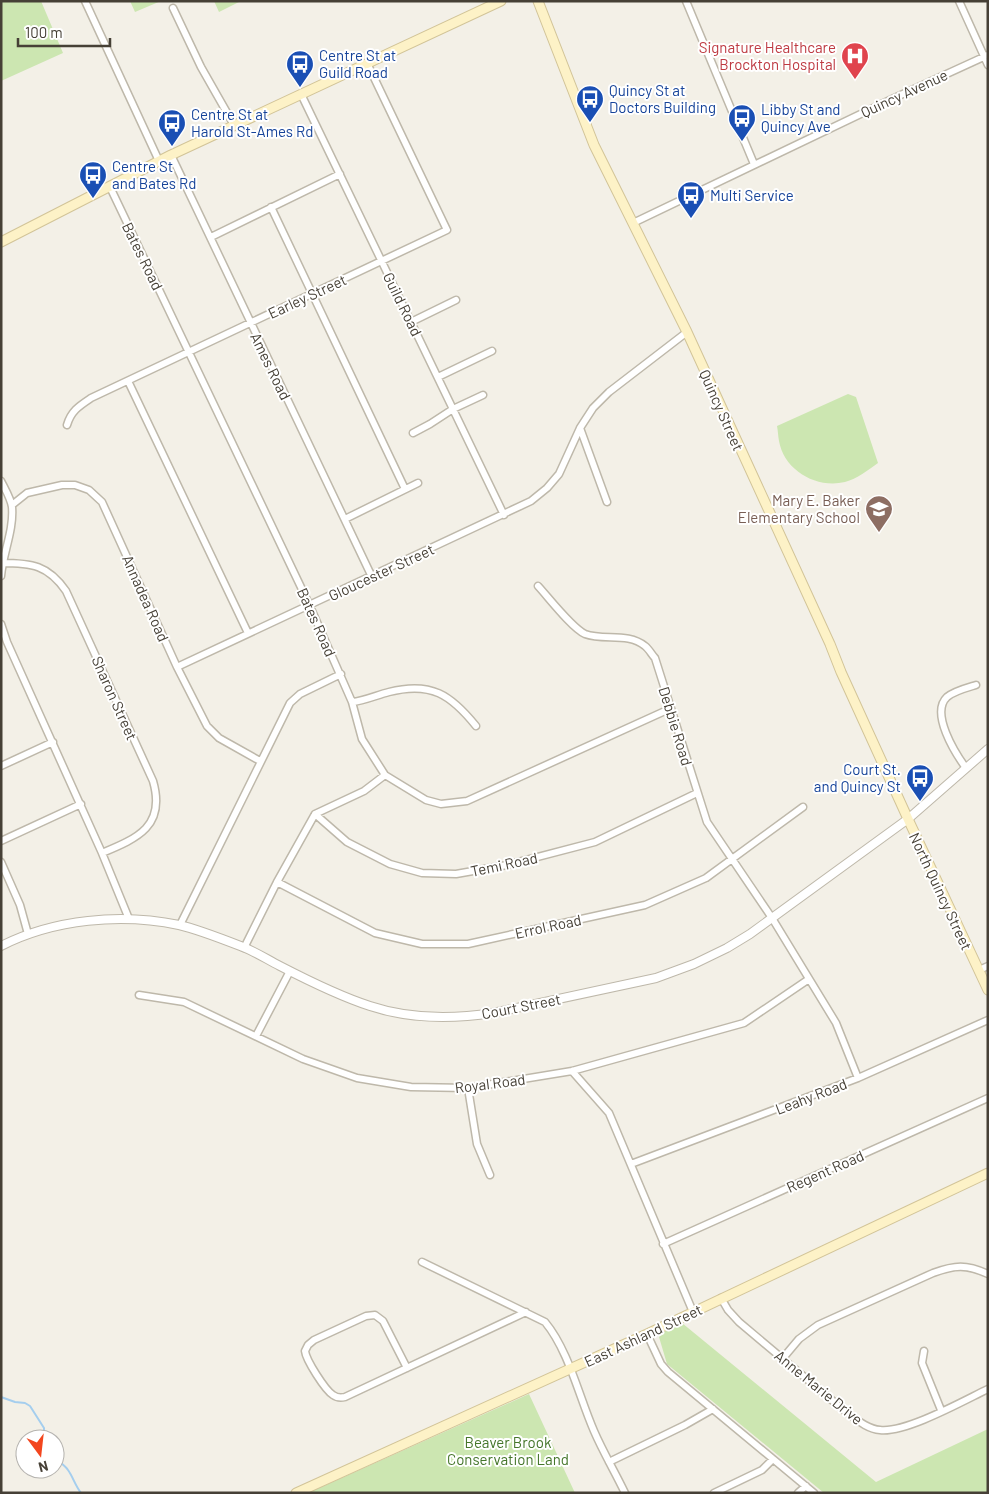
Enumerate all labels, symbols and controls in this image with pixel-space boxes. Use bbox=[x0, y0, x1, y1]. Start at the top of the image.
scale bar bbox=[18, 15, 110, 47]
text: 100 m bbox=[25, 23, 63, 41]
place label: Signature Healthcare Brockton Hospital bbox=[699, 38, 836, 73]
hospital icon: Signature Healthcare Brockton Hospital bbox=[840, 41, 870, 80]
place label: Centre St at Guild Road bbox=[319, 46, 396, 81]
bus stop icon: Centre St at Guild Road bbox=[285, 49, 315, 88]
street label: Quincy Avenue bbox=[858, 65, 950, 121]
place label: Quincy St at Doctors Building bbox=[609, 81, 716, 116]
bus stop icon: Quincy St at Doctors Building bbox=[575, 84, 605, 123]
place label: Libby St and Quincy Ave bbox=[761, 100, 841, 135]
bus stop icon: Libby St and Quincy Ave bbox=[727, 103, 757, 142]
place label: Centre St at Harold St-Ames Rd bbox=[191, 105, 313, 140]
bus stop icon: Centre St at Harold St-Ames Rd bbox=[157, 108, 187, 147]
place label: Centre St and Bates Rd bbox=[112, 157, 196, 192]
bus stop icon: Centre St and Bates Rd bbox=[78, 160, 108, 199]
bus stop icon: Multi Service bbox=[676, 180, 706, 219]
place label: Multi Service bbox=[710, 186, 794, 204]
street label: Bates Road bbox=[119, 219, 167, 293]
street label: Guild Road bbox=[380, 269, 426, 339]
street label: Earley Street bbox=[265, 270, 349, 322]
street label: Ames Road bbox=[247, 329, 295, 403]
street label: Quincy Street bbox=[696, 367, 748, 453]
place label: Mary E. Baker Elementary School bbox=[738, 491, 861, 526]
school or university icon: Mary E. Baker Elementary School bbox=[864, 494, 894, 533]
street label: Gloucester Street bbox=[325, 540, 437, 604]
street label: Annadea Road bbox=[119, 552, 173, 644]
street label: Bates Road bbox=[294, 585, 340, 659]
street label: Sharon Street bbox=[88, 653, 142, 743]
street label: Debbie Road bbox=[655, 684, 697, 768]
place label: Court St. and Quincy St bbox=[814, 760, 901, 795]
bus stop icon: Court St. and Quincy St bbox=[905, 763, 935, 802]
street label: North Quincy Street bbox=[906, 829, 976, 953]
street label: Temi Road bbox=[469, 848, 539, 880]
street label: Errol Road bbox=[513, 910, 583, 942]
street label: Court Street bbox=[480, 989, 562, 1023]
street label: Royal Road bbox=[454, 1070, 526, 1096]
street label: Leahy Road bbox=[773, 1074, 849, 1118]
street label: Regent Road bbox=[783, 1146, 867, 1196]
street label: East Ashland Street bbox=[581, 1300, 705, 1370]
street label: Anne Marie Drive bbox=[771, 1346, 867, 1428]
north arrow bbox=[15, 1429, 65, 1479]
park label: Beaver Brook Conservation Land bbox=[447, 1433, 569, 1468]
text: N bbox=[37, 1458, 50, 1476]

